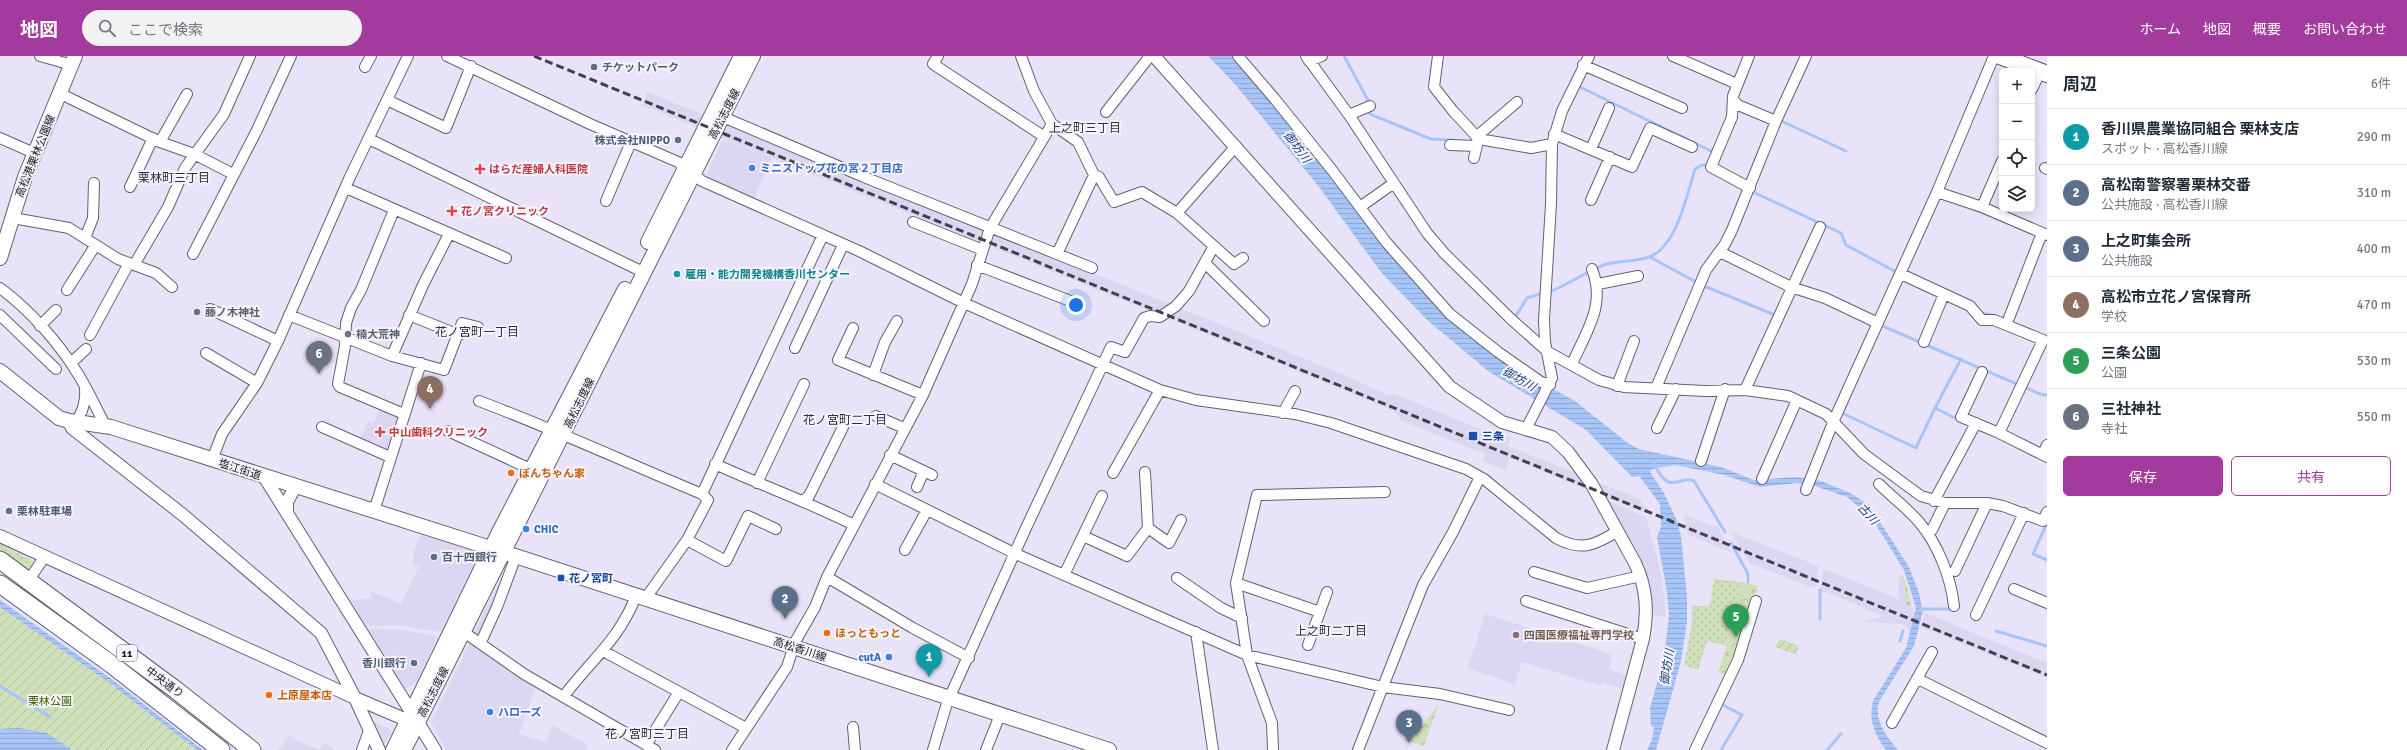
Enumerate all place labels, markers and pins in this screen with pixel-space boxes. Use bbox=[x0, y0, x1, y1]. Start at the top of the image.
place label: チケットパーク bbox=[602, 61, 679, 74]
marker: チケットパーク bbox=[589, 62, 599, 72]
place label: 株式会社NIPPO bbox=[595, 134, 670, 147]
marker: 株式会社NIPPO bbox=[673, 135, 683, 145]
place label: ミニストップ花の宮２丁目店 bbox=[760, 162, 903, 175]
marker: はらだ産婦人科医院 bbox=[474, 163, 486, 175]
place label: はらだ産婦人科医院 bbox=[489, 163, 588, 176]
marker: ミニストップ花の宮２丁目店 bbox=[747, 163, 757, 173]
marker: 花ノ宮クリニック bbox=[446, 205, 458, 217]
place label: 花ノ宮クリニック bbox=[461, 205, 549, 218]
place label: 雇用・能力開発機構香川センター bbox=[685, 268, 850, 281]
marker: 雇用・能力開発機構香川センター bbox=[672, 269, 682, 279]
place label: 藤ノ木神社 bbox=[205, 306, 260, 319]
marker: 藤ノ木神社 bbox=[192, 307, 202, 317]
place label: 楠大荒神 bbox=[356, 328, 400, 341]
marker: 楠大荒神 bbox=[343, 329, 353, 339]
pin: 6 bbox=[306, 341, 332, 374]
pin: 4 bbox=[417, 376, 443, 409]
marker: 中山歯科クリニック bbox=[374, 426, 386, 438]
place label: 中山歯科クリニック bbox=[389, 426, 488, 439]
marker: 三条 bbox=[1467, 430, 1479, 442]
place label: 三条 bbox=[1482, 430, 1504, 443]
place label: ぽんちゃん家 bbox=[519, 467, 585, 480]
marker: ぽんちゃん家 bbox=[506, 468, 516, 478]
place label: 栗林駐車場 bbox=[17, 505, 72, 518]
marker: 栗林駐車場 bbox=[4, 506, 14, 516]
place label: CHIC bbox=[534, 523, 559, 536]
marker: CHIC bbox=[521, 524, 531, 534]
place label: 百十四銀行 bbox=[442, 551, 497, 564]
marker: 百十四銀行 bbox=[429, 552, 439, 562]
place label: 花ノ宮町 bbox=[569, 572, 613, 585]
marker: 花ノ宮町 bbox=[556, 573, 566, 583]
pin: 2 bbox=[772, 586, 798, 619]
pin: 5 bbox=[1723, 604, 1749, 637]
place label: ほっともっと bbox=[835, 627, 901, 640]
marker: ほっともっと bbox=[822, 628, 832, 638]
place label: 四国医療福祉専門学校 bbox=[1524, 629, 1634, 642]
marker: 四国医療福祉専門学校 bbox=[1511, 630, 1521, 640]
pin: 1 bbox=[916, 644, 942, 677]
place label: cutA bbox=[859, 651, 881, 664]
marker: cutA bbox=[884, 652, 894, 662]
place label: 香川銀行 bbox=[362, 657, 406, 670]
marker: 香川銀行 bbox=[409, 658, 419, 668]
place label: 上原屋本店 bbox=[277, 689, 332, 702]
marker: 上原屋本店 bbox=[264, 690, 274, 700]
place label: ハローズ bbox=[498, 706, 541, 719]
marker: ハローズ bbox=[485, 707, 495, 717]
pin: 3 bbox=[1396, 710, 1422, 743]

